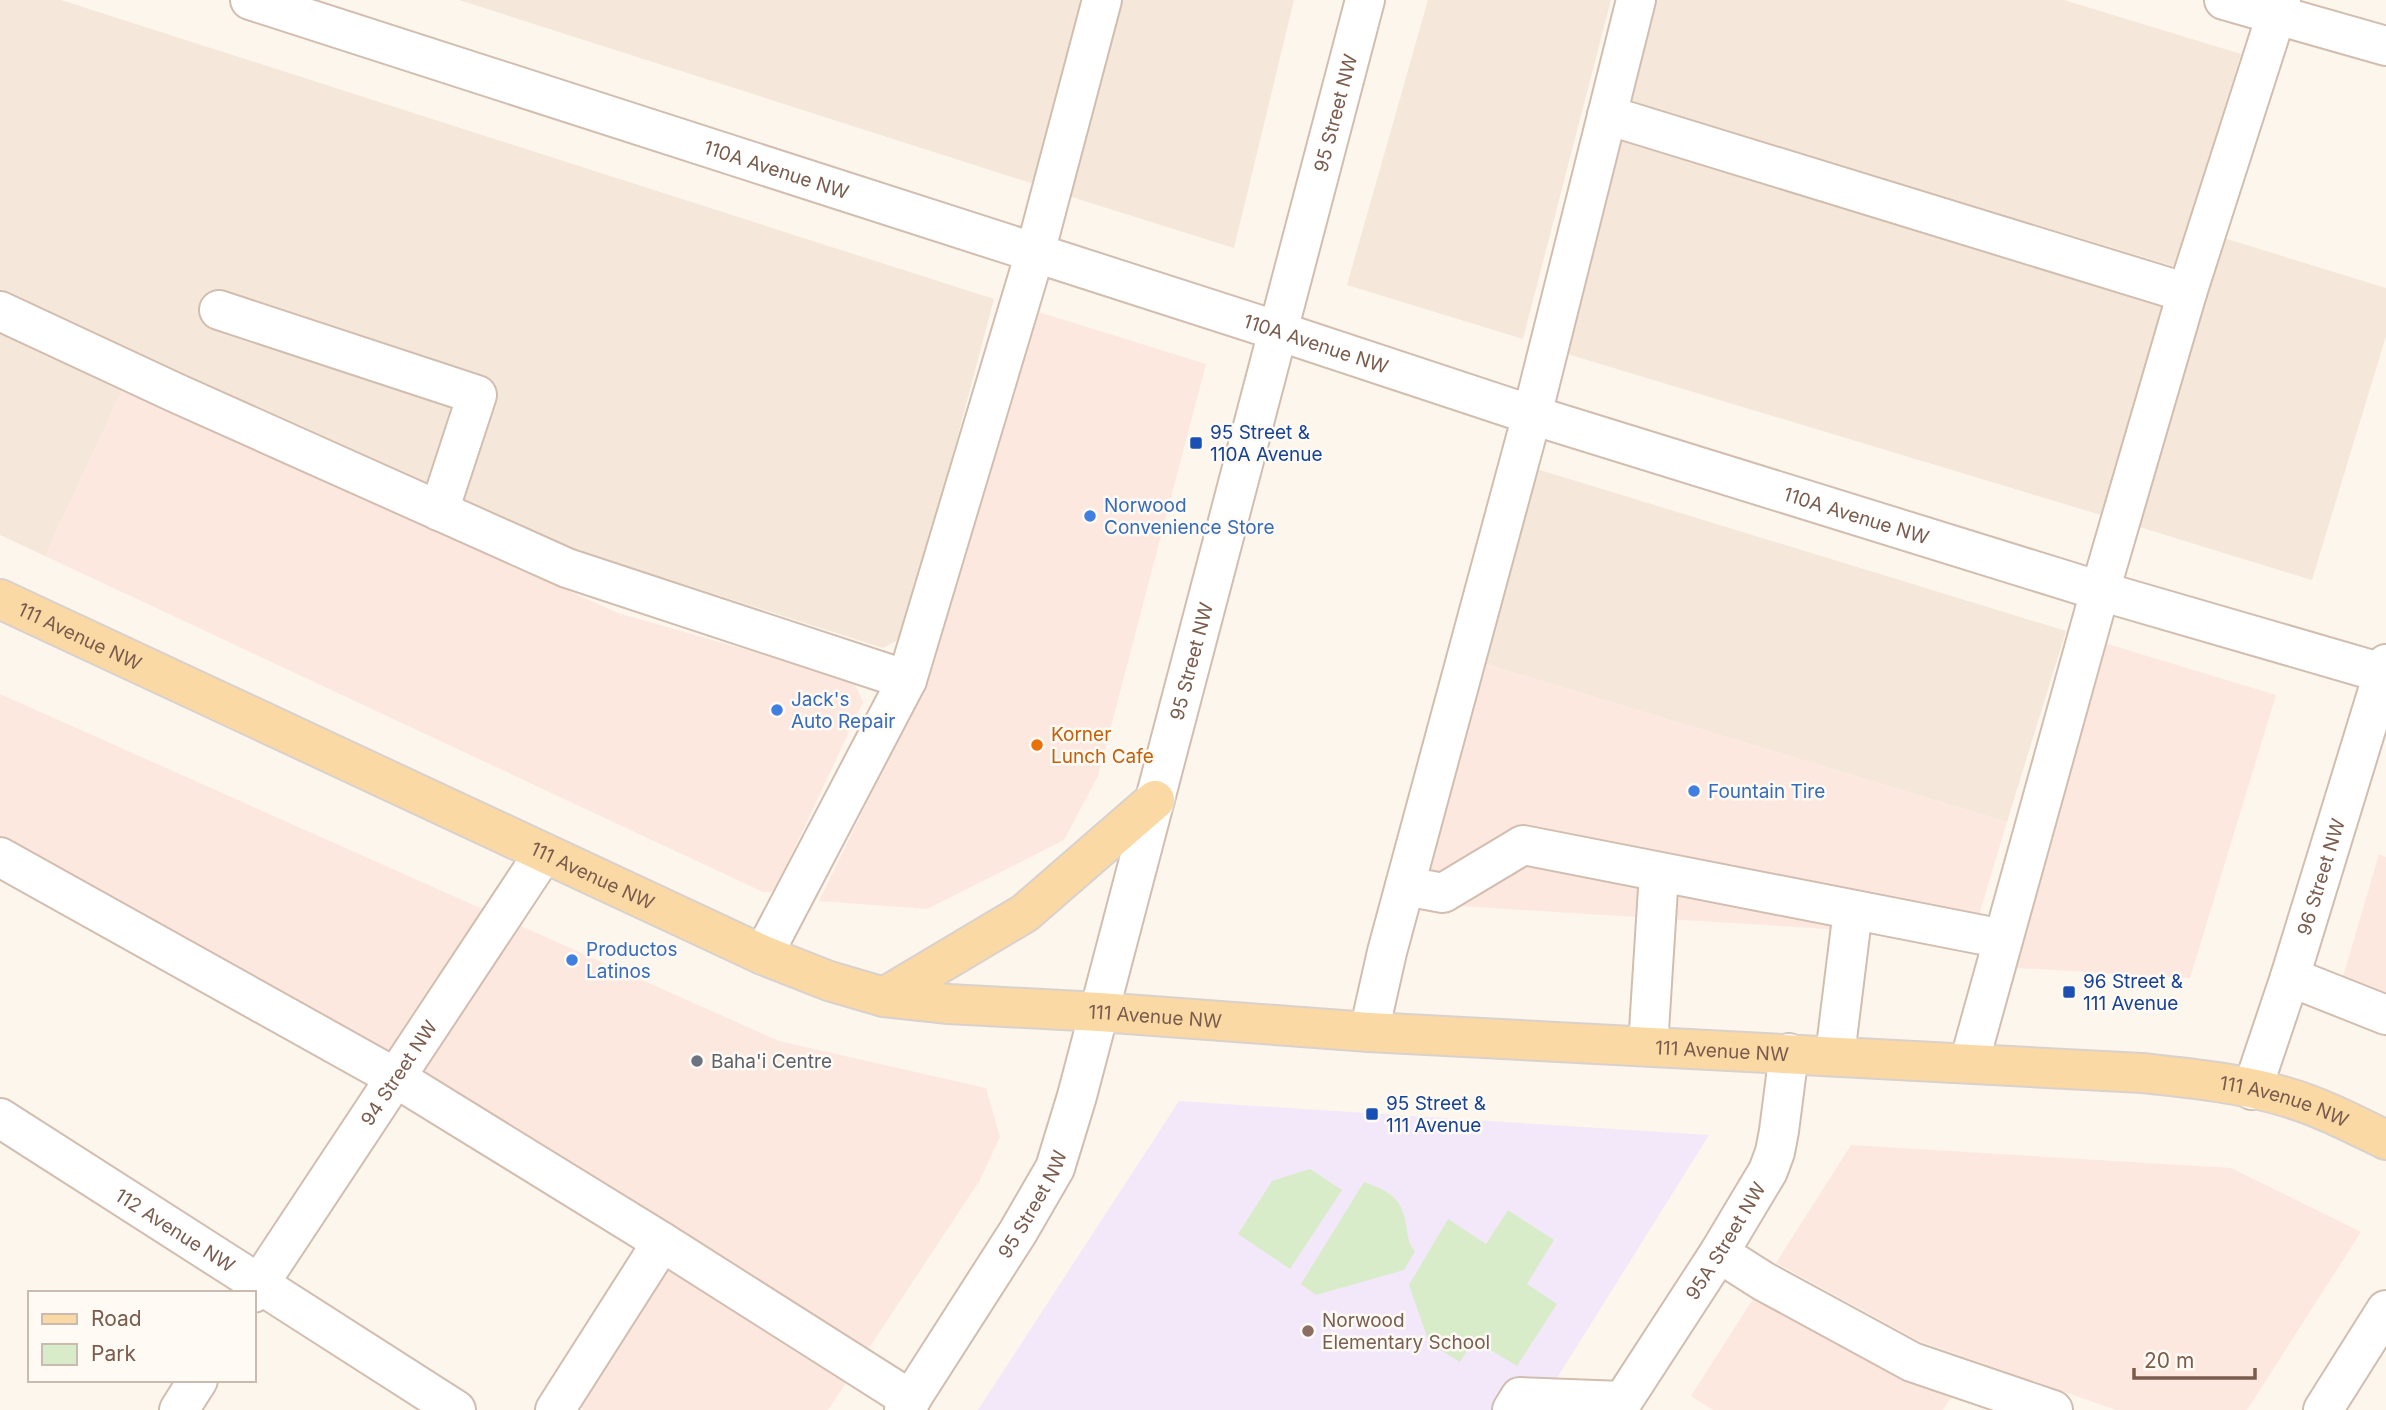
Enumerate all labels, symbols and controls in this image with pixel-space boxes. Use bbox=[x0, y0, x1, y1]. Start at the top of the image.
street label: 95 Street NW bbox=[1309, 52, 1362, 174]
street label: 110A Avenue NW bbox=[701, 136, 852, 204]
street label: 110A Avenue NW bbox=[1241, 310, 1391, 379]
place label: 95 Street & 110A Avenue bbox=[1210, 421, 1323, 466]
marker: 95 Street & 110A Avenue bbox=[1188, 435, 1204, 451]
street label: 110A Avenue NW bbox=[1781, 483, 1932, 549]
place label: Norwood Convenience Store bbox=[1104, 494, 1275, 539]
marker: Norwood Convenience Store bbox=[1082, 508, 1098, 524]
street label: 111 Avenue NW bbox=[14, 598, 145, 675]
street label: 95 Street NW bbox=[1165, 600, 1218, 723]
place label: Jack's Auto Repair bbox=[791, 688, 895, 733]
marker: Jack's Auto Repair bbox=[769, 702, 785, 718]
place label: Korner Lunch Cafe bbox=[1051, 723, 1154, 768]
marker: Korner Lunch Cafe bbox=[1029, 737, 1045, 753]
place label: Fountain Tire bbox=[1708, 780, 1825, 803]
marker: Fountain Tire bbox=[1686, 783, 1702, 799]
street label: 96 Street NW bbox=[2292, 816, 2350, 938]
street label: 111 Avenue NW bbox=[527, 837, 658, 915]
place label: Productos Latinos bbox=[586, 938, 678, 983]
marker: Productos Latinos bbox=[564, 952, 580, 968]
place label: 96 Street & 111 Avenue bbox=[2083, 970, 2183, 1015]
marker: 96 Street & 111 Avenue bbox=[2061, 984, 2077, 1000]
street label: 111 Avenue NW bbox=[1088, 1000, 1223, 1033]
street label: 94 Street NW bbox=[356, 1016, 442, 1130]
street label: 111 Avenue NW bbox=[1655, 1036, 1790, 1066]
place label: Baha'i Centre bbox=[711, 1050, 832, 1073]
marker: Baha'i Centre bbox=[689, 1053, 705, 1069]
street label: 111 Avenue NW bbox=[2218, 1072, 2352, 1132]
place label: 95 Street & 111 Avenue bbox=[1386, 1092, 1486, 1137]
marker: 95 Street & 111 Avenue bbox=[1364, 1106, 1380, 1122]
street label: 95 Street NW bbox=[993, 1147, 1072, 1263]
street label: 95A Street NW bbox=[1681, 1178, 1771, 1304]
street label: 112 Avenue NW bbox=[111, 1184, 239, 1278]
legend bbox=[28, 1291, 256, 1382]
text: Road bbox=[91, 1306, 142, 1331]
place label: Norwood Elementary School bbox=[1322, 1309, 1490, 1354]
marker: Norwood Elementary School bbox=[1300, 1323, 1316, 1339]
scale bar bbox=[2134, 1336, 2255, 1380]
text: Park bbox=[91, 1341, 136, 1366]
text: 20 m bbox=[2144, 1348, 2194, 1373]

